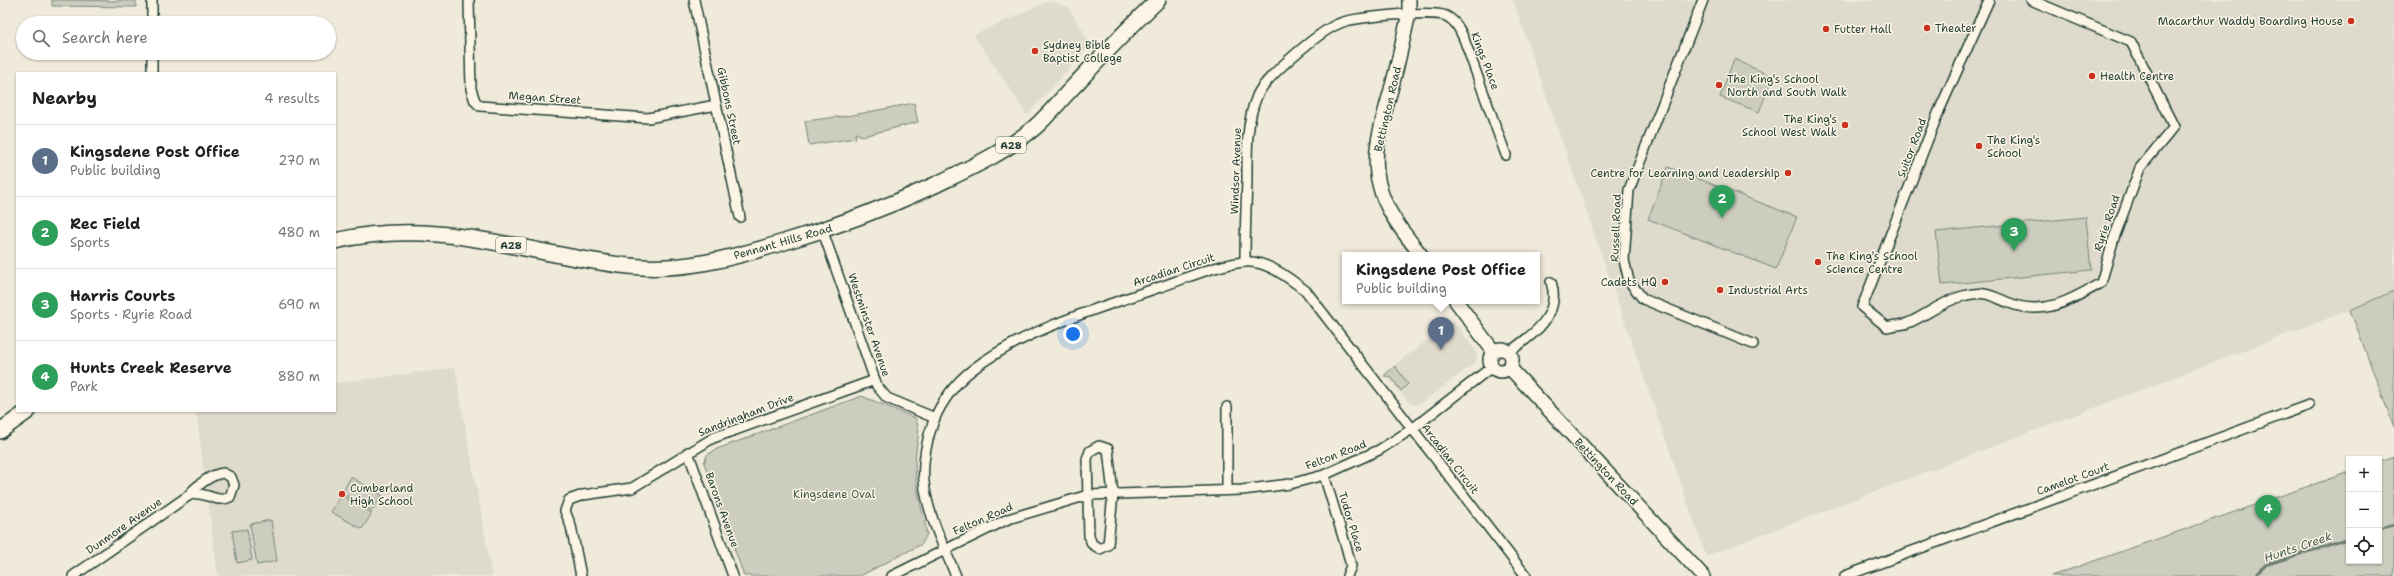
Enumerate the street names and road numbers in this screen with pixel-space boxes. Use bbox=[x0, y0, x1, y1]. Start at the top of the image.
street label: Kings Place bbox=[1467, 30, 1503, 92]
street label: Bettington Road bbox=[1371, 65, 1405, 153]
street label: Gibbons Street bbox=[713, 66, 745, 146]
street label: Megan Street bbox=[508, 88, 582, 108]
street label: Suitor Road bbox=[1894, 116, 1930, 180]
street label: Windsor Avenue bbox=[1227, 127, 1245, 215]
road number: A28 bbox=[996, 137, 1026, 153]
street label: Ryrie Road bbox=[2090, 193, 2124, 253]
street label: Russell Road bbox=[1607, 194, 1625, 262]
street label: Pennant Hills Road bbox=[732, 221, 834, 263]
road number: A28 bbox=[496, 237, 526, 253]
street label: Arcadian Circuit bbox=[1131, 250, 1217, 290]
street label: Westminster Avenue bbox=[844, 271, 894, 379]
street label: Sandringham Drive bbox=[696, 390, 796, 440]
street label: Arcadian Circuit bbox=[1418, 421, 1482, 497]
street label: Bettington Road bbox=[1571, 435, 1641, 509]
street label: Felton Road bbox=[1303, 436, 1369, 474]
street label: Camelot Court bbox=[2035, 459, 2112, 499]
street label: Barons Avenue bbox=[701, 470, 743, 550]
street label: Tudor Place bbox=[1335, 490, 1367, 554]
street label: Dunmore Avenue bbox=[83, 494, 165, 558]
street label: Felton Road bbox=[951, 499, 1015, 539]

